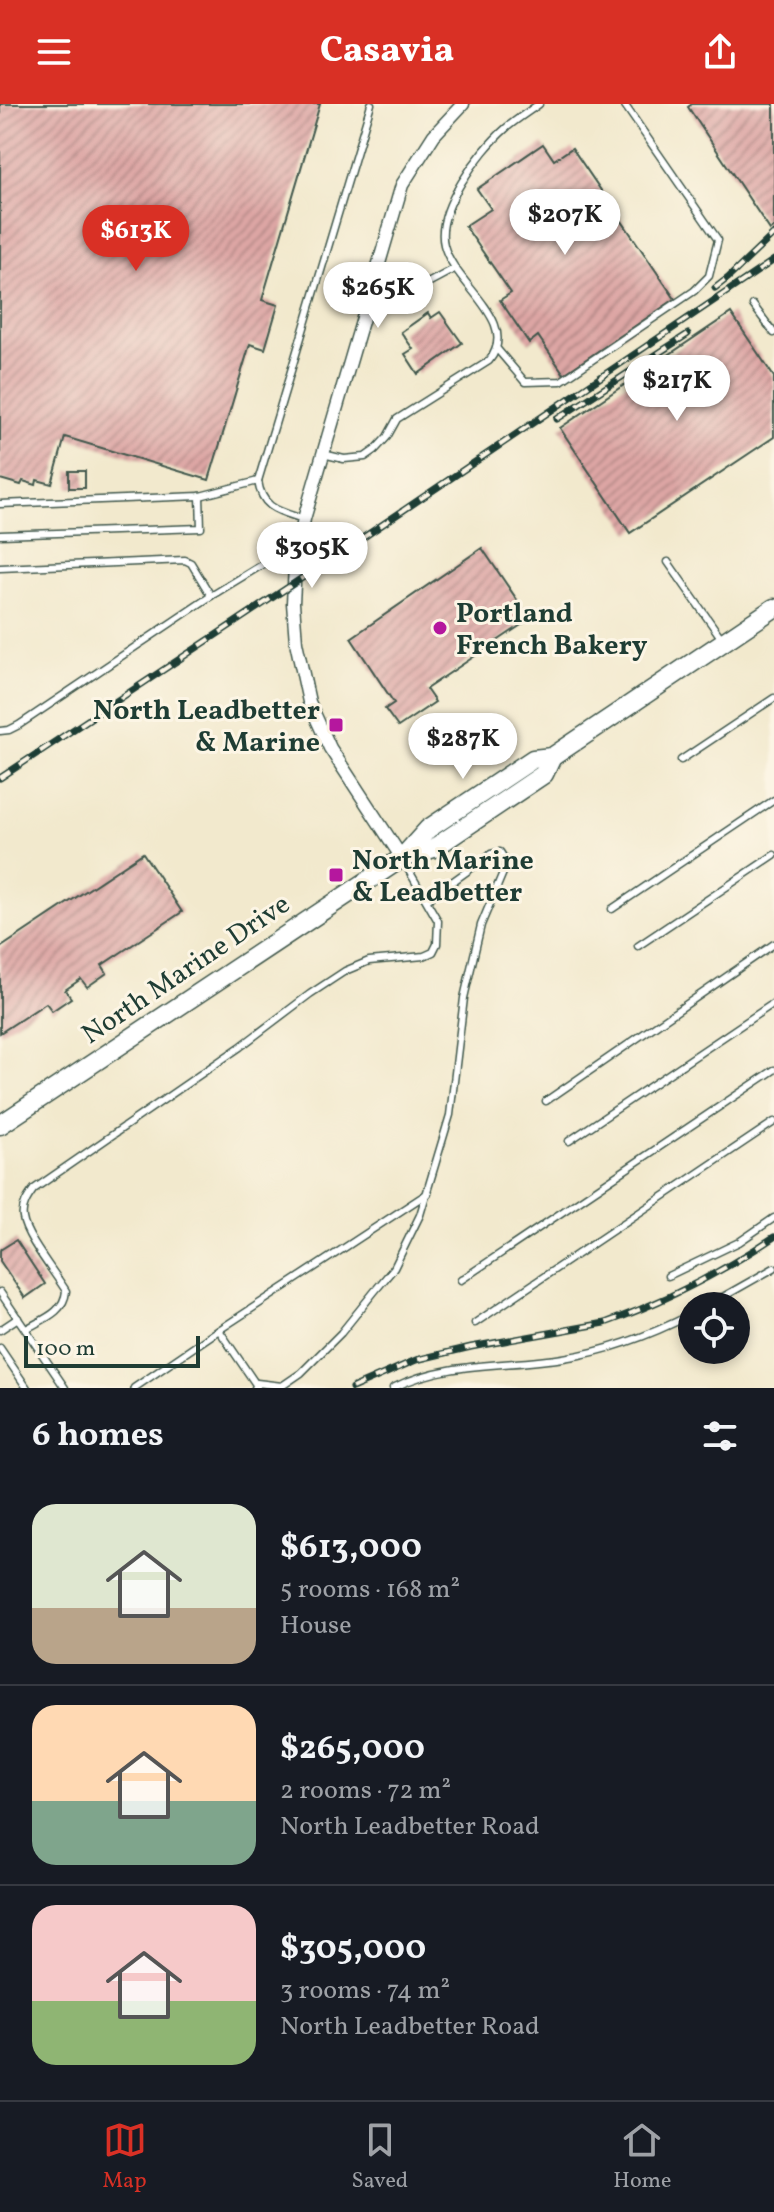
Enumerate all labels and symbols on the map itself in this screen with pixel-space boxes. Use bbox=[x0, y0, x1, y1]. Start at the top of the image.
pin: $207K bbox=[509, 189, 621, 257]
pin: $613K bbox=[80, 205, 192, 273]
pin: $265K bbox=[322, 262, 434, 330]
pin: $217K bbox=[621, 355, 733, 423]
pin: $305K bbox=[256, 522, 368, 590]
place label: Portland French Bakery bbox=[456, 595, 648, 666]
marker: Portland French Bakery bbox=[431, 619, 449, 637]
place label: North Leadbetter & Marine bbox=[93, 692, 320, 763]
pin: $287K bbox=[407, 713, 519, 781]
marker: North Leadbetter & Marine bbox=[327, 716, 345, 734]
place label: North Marine & Leadbetter bbox=[352, 842, 534, 913]
marker: North Marine & Leadbetter bbox=[327, 866, 345, 884]
street label: North Marine Drive bbox=[74, 886, 298, 1054]
scale bar bbox=[24, 1332, 200, 1368]

